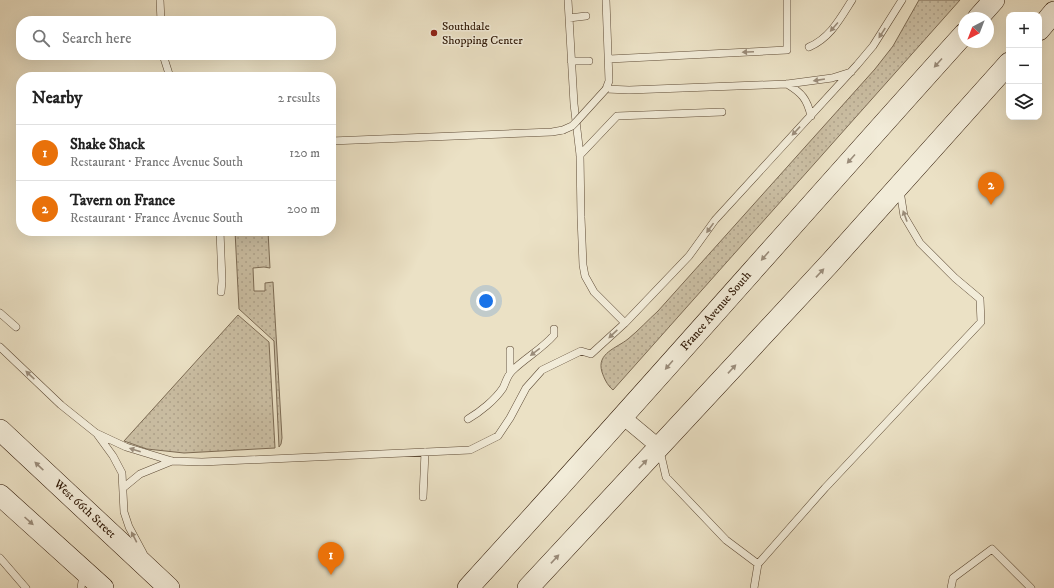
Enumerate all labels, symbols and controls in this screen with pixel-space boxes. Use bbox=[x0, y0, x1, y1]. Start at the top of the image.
north arrow bbox=[958, 12, 994, 48]
map controls bbox=[1006, 12, 1042, 120]
button: + bbox=[1006, 12, 1042, 48]
search box bbox=[16, 16, 336, 60]
place label: Southdale Shopping Center bbox=[442, 19, 523, 48]
one-way arrow bbox=[829, 22, 838, 32]
icon: search bbox=[30, 27, 52, 49]
marker: Southdale Shopping Center bbox=[429, 28, 439, 38]
one-way arrow bbox=[878, 28, 885, 39]
text: Search here bbox=[62, 29, 131, 48]
one-way arrow bbox=[742, 48, 754, 55]
button: − bbox=[1006, 48, 1042, 84]
one-way arrow bbox=[933, 58, 943, 68]
one-way arrow bbox=[813, 77, 826, 83]
button: layers bbox=[1006, 84, 1042, 120]
text: Nearby bbox=[32, 87, 82, 109]
text: 2 results bbox=[278, 90, 320, 106]
one-way arrow bbox=[792, 126, 801, 137]
text: Shake Shack bbox=[70, 135, 145, 154]
text: 1 bbox=[43, 145, 47, 161]
text: 120 m bbox=[289, 145, 320, 161]
text: Restaurant · France Avenue South bbox=[70, 154, 243, 170]
one-way arrow bbox=[847, 155, 856, 164]
pin: 2 bbox=[978, 172, 1004, 205]
text: Tavern on France bbox=[70, 191, 175, 210]
text: 2 bbox=[42, 201, 48, 217]
text: 200 m bbox=[287, 201, 320, 217]
one-way arrow bbox=[902, 209, 908, 221]
text: Restaurant · France Avenue South bbox=[70, 210, 243, 226]
one-way arrow bbox=[706, 223, 714, 233]
one-way arrow bbox=[760, 251, 769, 262]
street label: France Avenue South bbox=[677, 268, 755, 354]
one-way arrow bbox=[815, 268, 825, 278]
your location bbox=[476, 291, 496, 311]
one-way arrow bbox=[608, 330, 618, 339]
one-way arrow bbox=[529, 348, 540, 357]
one-way arrow bbox=[665, 359, 674, 370]
one-way arrow bbox=[727, 364, 736, 374]
one-way arrow bbox=[25, 370, 35, 380]
one-way arrow bbox=[128, 447, 140, 453]
one-way arrow bbox=[638, 459, 648, 469]
one-way arrow bbox=[34, 461, 44, 470]
street label: West 66th Street bbox=[50, 476, 119, 542]
one-way arrow bbox=[24, 516, 34, 526]
one-way arrow bbox=[131, 531, 137, 542]
pin: 1 bbox=[318, 542, 344, 575]
one-way arrow bbox=[550, 554, 559, 565]

